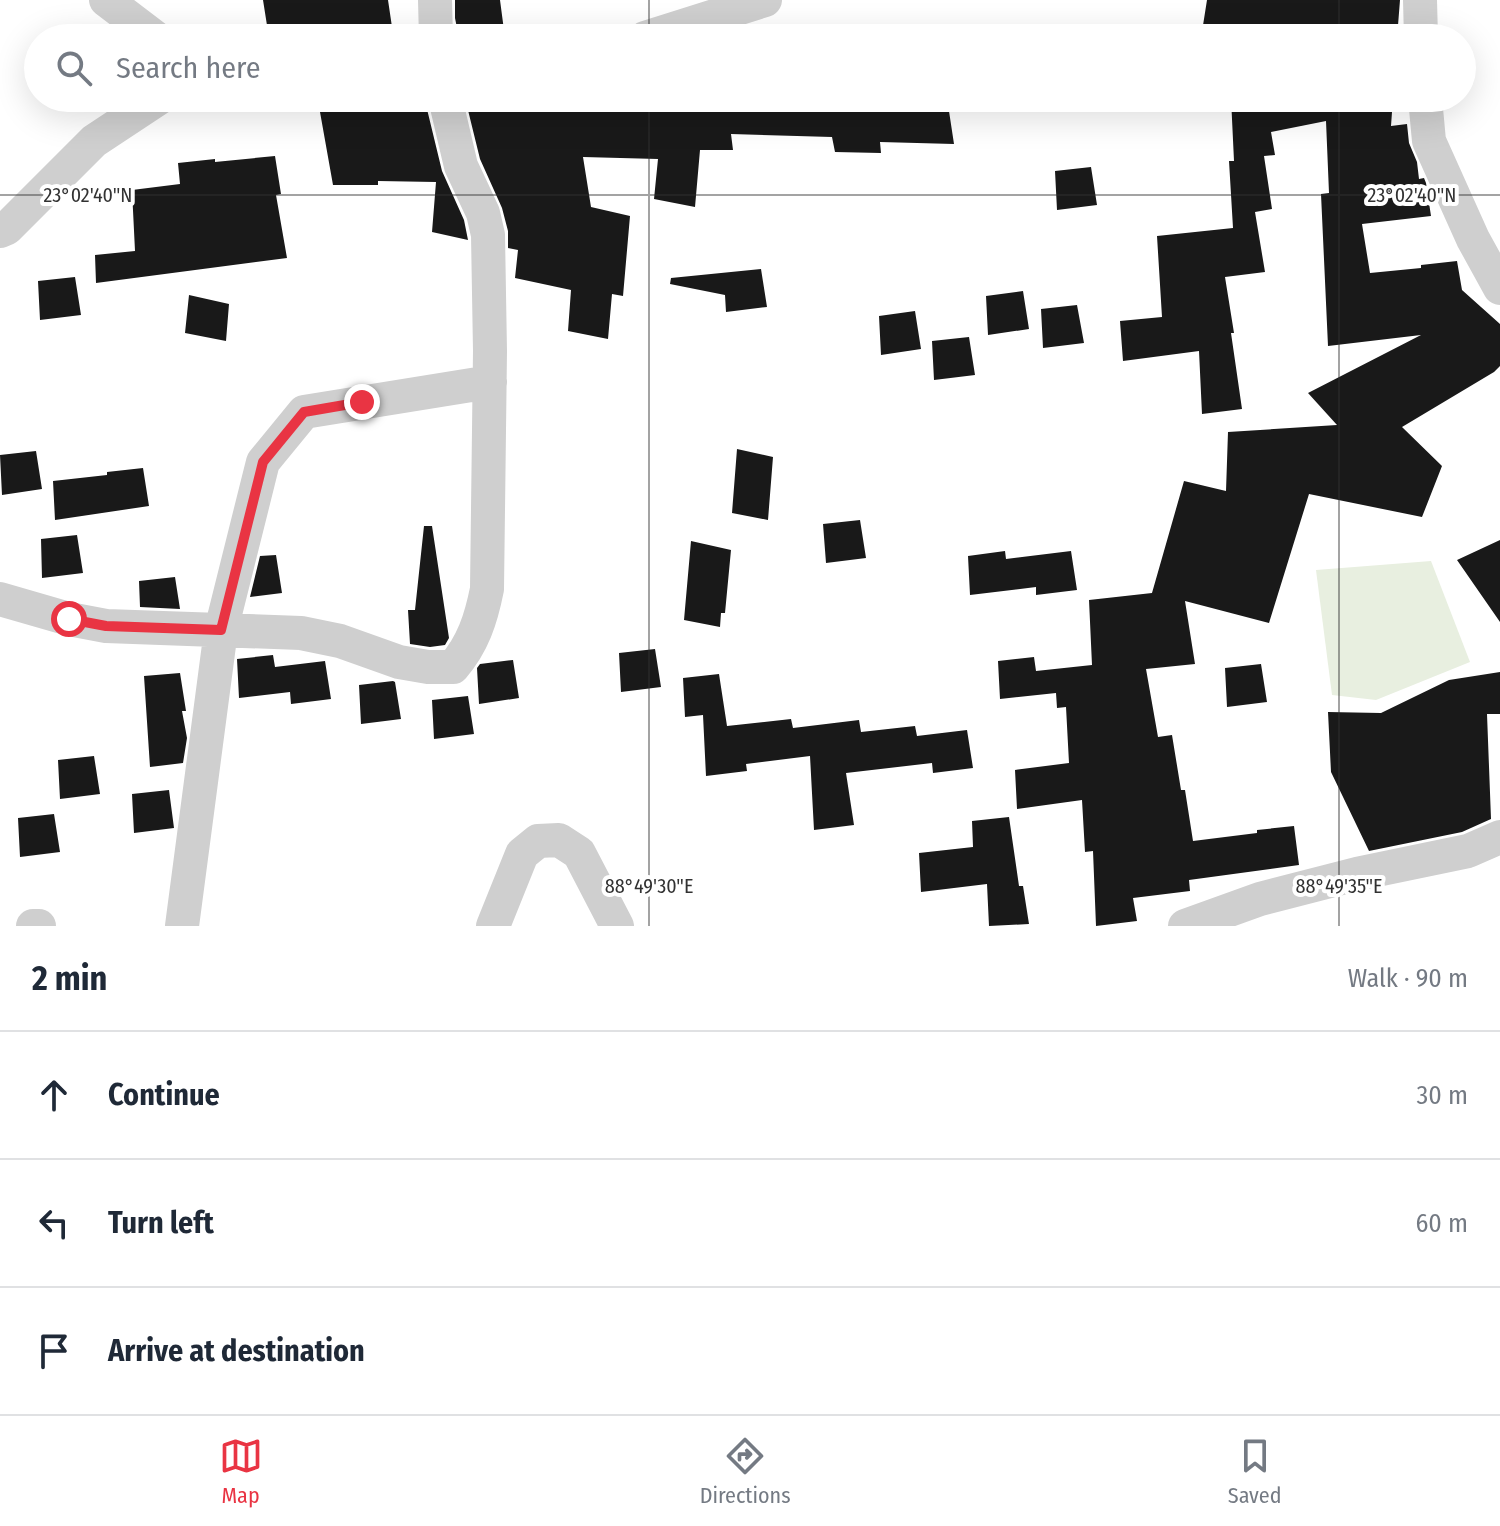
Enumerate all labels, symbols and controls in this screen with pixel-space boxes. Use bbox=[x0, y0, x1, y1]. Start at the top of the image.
search box bbox=[24, 24, 1476, 112]
icon: search bbox=[52, 46, 96, 90]
text: Search here bbox=[116, 50, 261, 86]
text: 23°02'40"N bbox=[43, 183, 133, 207]
text: 23°02'40"N bbox=[1367, 183, 1457, 207]
route end bbox=[344, 384, 380, 420]
route start bbox=[51, 601, 87, 637]
text: 88°49'30"E bbox=[605, 874, 693, 898]
text: 88°49'35"E bbox=[1296, 874, 1383, 898]
text: 2 min bbox=[32, 958, 107, 999]
text: Walk · 90 m bbox=[1348, 963, 1468, 994]
icon: ahead bbox=[32, 1073, 76, 1117]
text: Continue bbox=[108, 1077, 220, 1113]
text: 30 m bbox=[1417, 1080, 1468, 1111]
icon: left bbox=[32, 1201, 76, 1245]
text: Turn left bbox=[108, 1205, 214, 1241]
text: 60 m bbox=[1415, 1208, 1468, 1239]
icon: arrive bbox=[32, 1329, 76, 1373]
text: Arrive at destination bbox=[108, 1333, 365, 1369]
tab: Map bbox=[219, 1434, 263, 1509]
tab: Directions bbox=[700, 1434, 791, 1509]
tab: Saved bbox=[1228, 1434, 1281, 1509]

